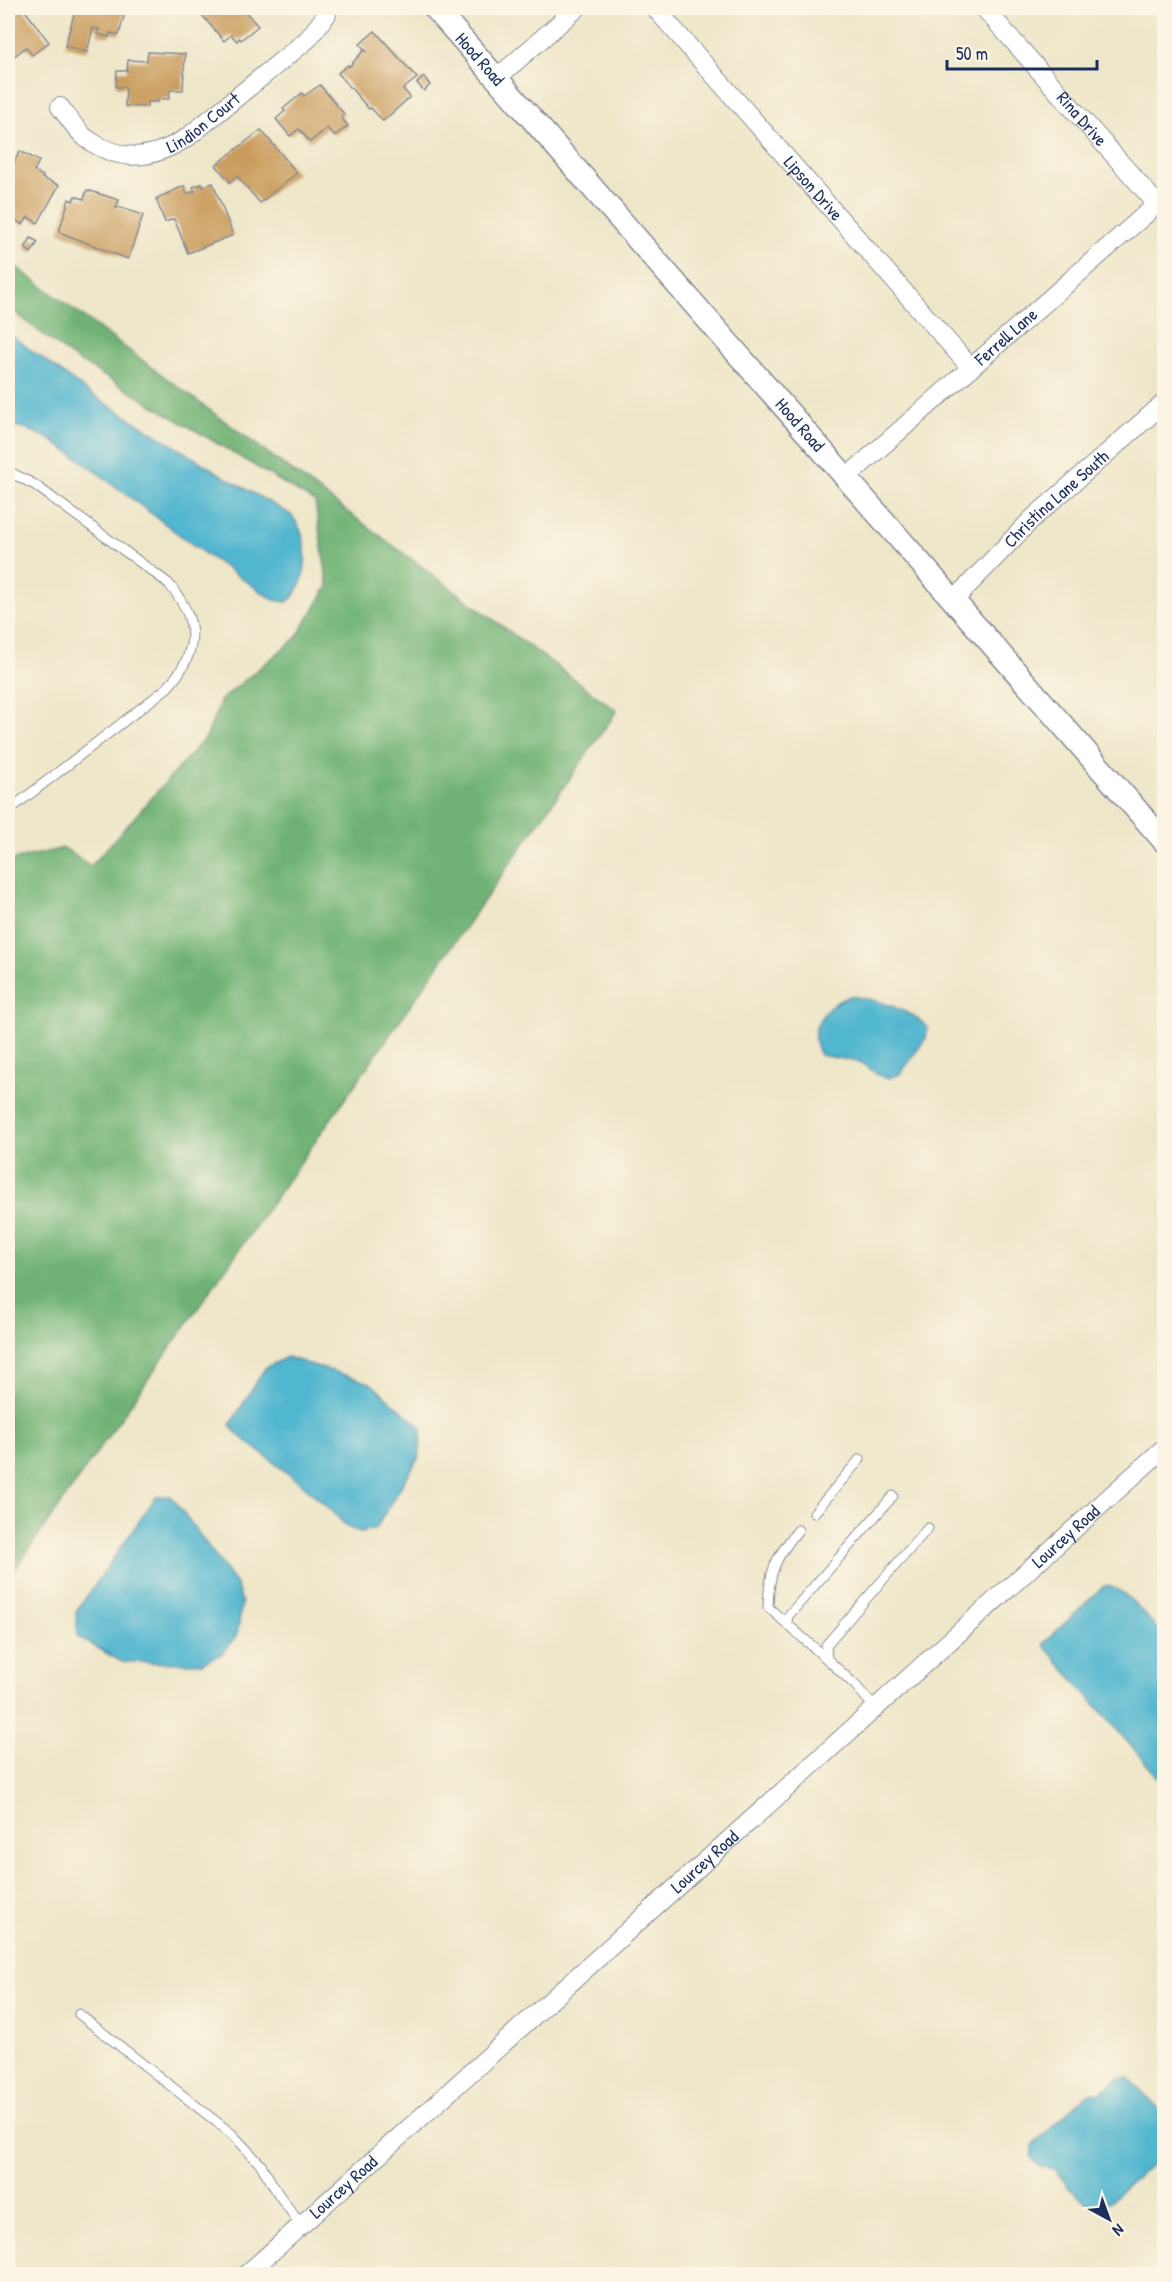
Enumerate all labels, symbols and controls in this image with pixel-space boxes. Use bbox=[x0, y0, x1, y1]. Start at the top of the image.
street label: Hood Road bbox=[450, 27, 511, 91]
scale bar bbox=[947, 33, 1097, 71]
text: 50 m bbox=[956, 41, 988, 66]
street label: Lindion Court bbox=[162, 86, 246, 159]
street label: Rina Drive bbox=[1051, 86, 1113, 151]
street label: Lipson Drive bbox=[778, 150, 849, 226]
street label: Ferrell Lane bbox=[968, 302, 1043, 372]
street label: Hood Road bbox=[770, 392, 831, 457]
street label: Christina Lane South bbox=[998, 444, 1115, 553]
street label: Lourcey Road bbox=[1026, 1499, 1105, 1573]
street label: Lourcey Road bbox=[665, 1824, 744, 1899]
street label: Lourcey Road bbox=[304, 2149, 383, 2224]
north arrow bbox=[1079, 2189, 1139, 2249]
text: N bbox=[1108, 2219, 1129, 2242]

